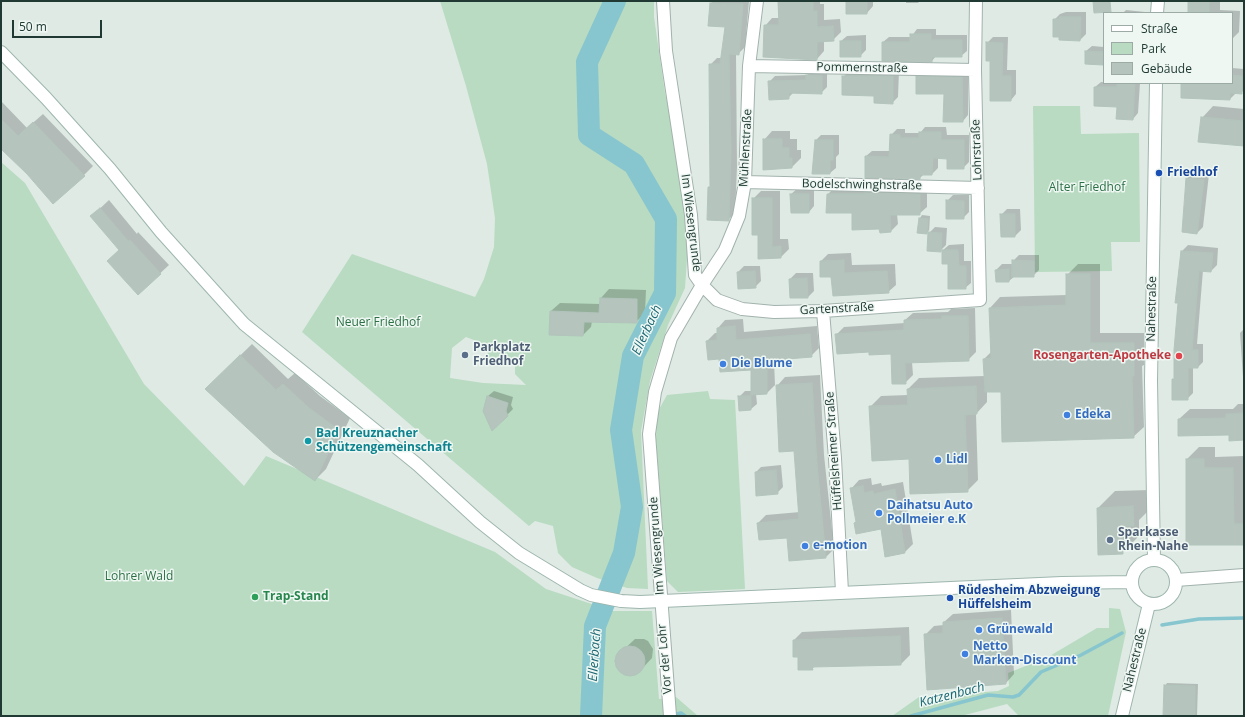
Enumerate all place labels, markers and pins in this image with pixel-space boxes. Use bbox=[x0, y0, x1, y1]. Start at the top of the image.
place label: Friedhof bbox=[1167, 166, 1217, 180]
marker: Friedhof bbox=[1154, 168, 1164, 178]
place label: Parkplatz Friedhof bbox=[473, 341, 530, 369]
place label: Rosengarten-Apotheke bbox=[1033, 349, 1171, 363]
marker: Parkplatz Friedhof bbox=[460, 350, 470, 360]
marker: Rosengarten-Apotheke bbox=[1174, 351, 1184, 361]
place label: Die Blume bbox=[731, 357, 792, 371]
marker: Die Blume bbox=[718, 359, 728, 369]
place label: Edeka bbox=[1075, 408, 1111, 422]
marker: Edeka bbox=[1062, 410, 1072, 420]
place label: Bad Kreuznacher Schützengemeinschaft bbox=[316, 427, 452, 455]
marker: Bad Kreuznacher Schützengemeinschaft bbox=[303, 436, 313, 446]
place label: Lidl bbox=[946, 453, 968, 467]
marker: Lidl bbox=[933, 455, 943, 465]
place label: Daihatsu Auto Pollmeier e.K bbox=[887, 499, 973, 527]
marker: Daihatsu Auto Pollmeier e.K bbox=[874, 508, 884, 518]
place label: Sparkasse Rhein-Nahe bbox=[1118, 526, 1188, 554]
marker: Sparkasse Rhein-Nahe bbox=[1105, 535, 1115, 545]
place label: e-motion bbox=[813, 539, 867, 553]
marker: e-motion bbox=[800, 541, 810, 551]
place label: Rüdesheim Abzweigung Hüffelsheim bbox=[958, 584, 1100, 612]
place label: Trap-Stand bbox=[263, 590, 329, 604]
marker: Trap-Stand bbox=[250, 592, 260, 602]
marker: Rüdesheim Abzweigung Hüffelsheim bbox=[945, 593, 955, 603]
place label: Grünewald bbox=[987, 623, 1053, 637]
marker: Grünewald bbox=[974, 625, 984, 635]
place label: Netto Marken-Discount bbox=[973, 640, 1076, 668]
marker: Netto Marken-Discount bbox=[960, 649, 970, 659]

